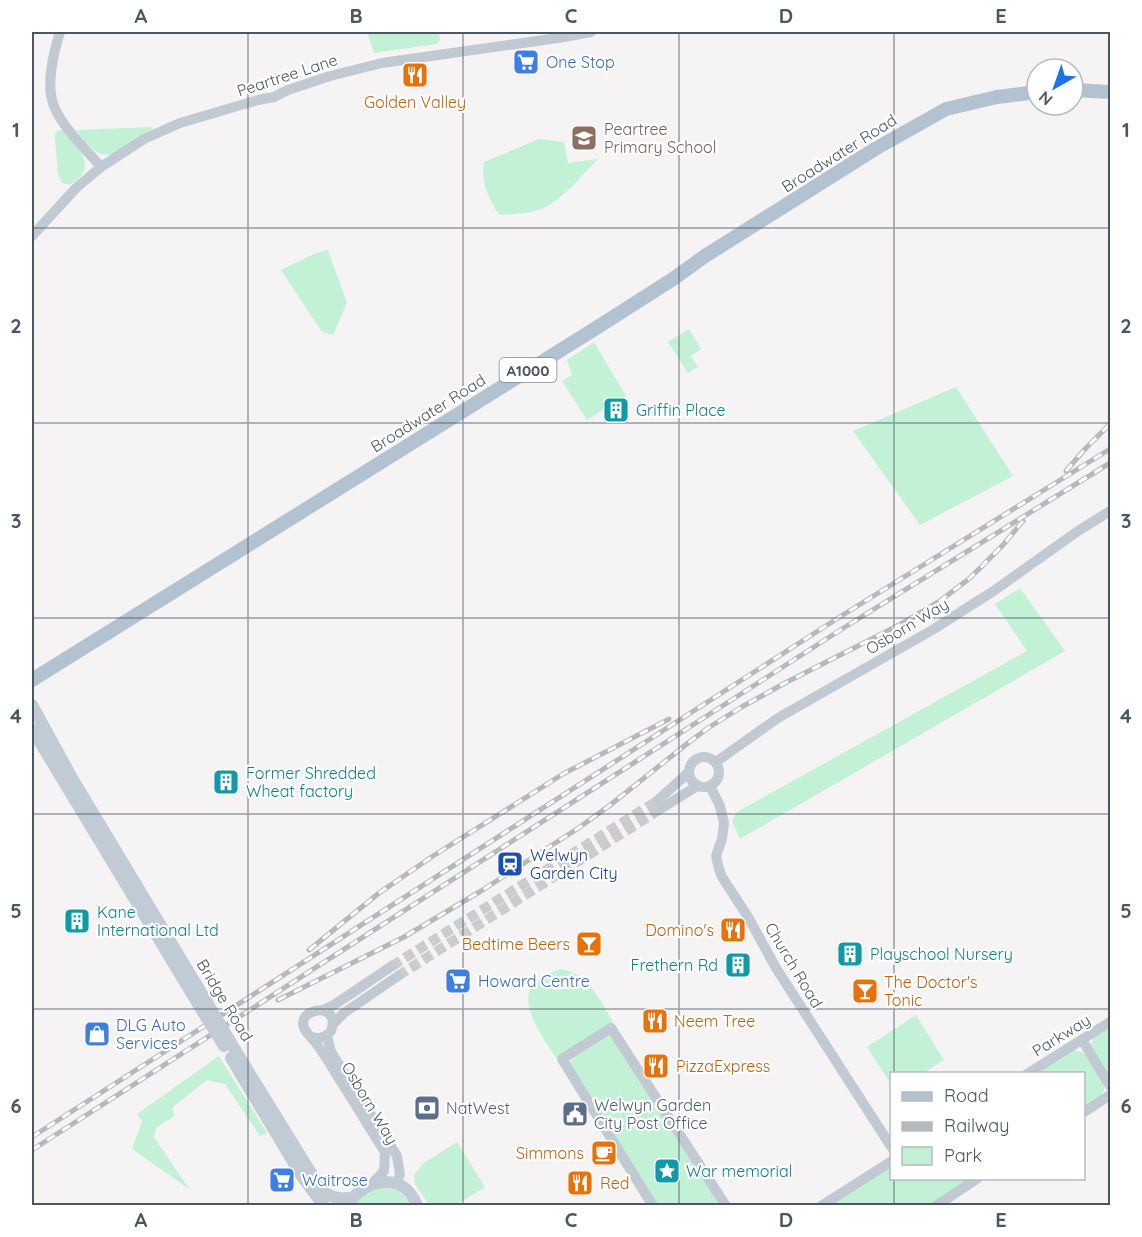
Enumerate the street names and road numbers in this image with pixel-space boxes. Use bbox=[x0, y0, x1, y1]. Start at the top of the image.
street label: Peartree Lane bbox=[234, 49, 340, 101]
street label: Broadwater Road bbox=[778, 110, 900, 196]
road number: A1000 bbox=[500, 358, 556, 382]
street label: Broadwater Road bbox=[367, 370, 489, 456]
street label: Osborn Way bbox=[862, 593, 952, 659]
street label: Church Road bbox=[761, 919, 827, 1011]
street label: Bridge Road bbox=[193, 955, 257, 1045]
street label: Parkway bbox=[1028, 1009, 1094, 1061]
street label: Osborn Way bbox=[337, 1058, 403, 1148]

